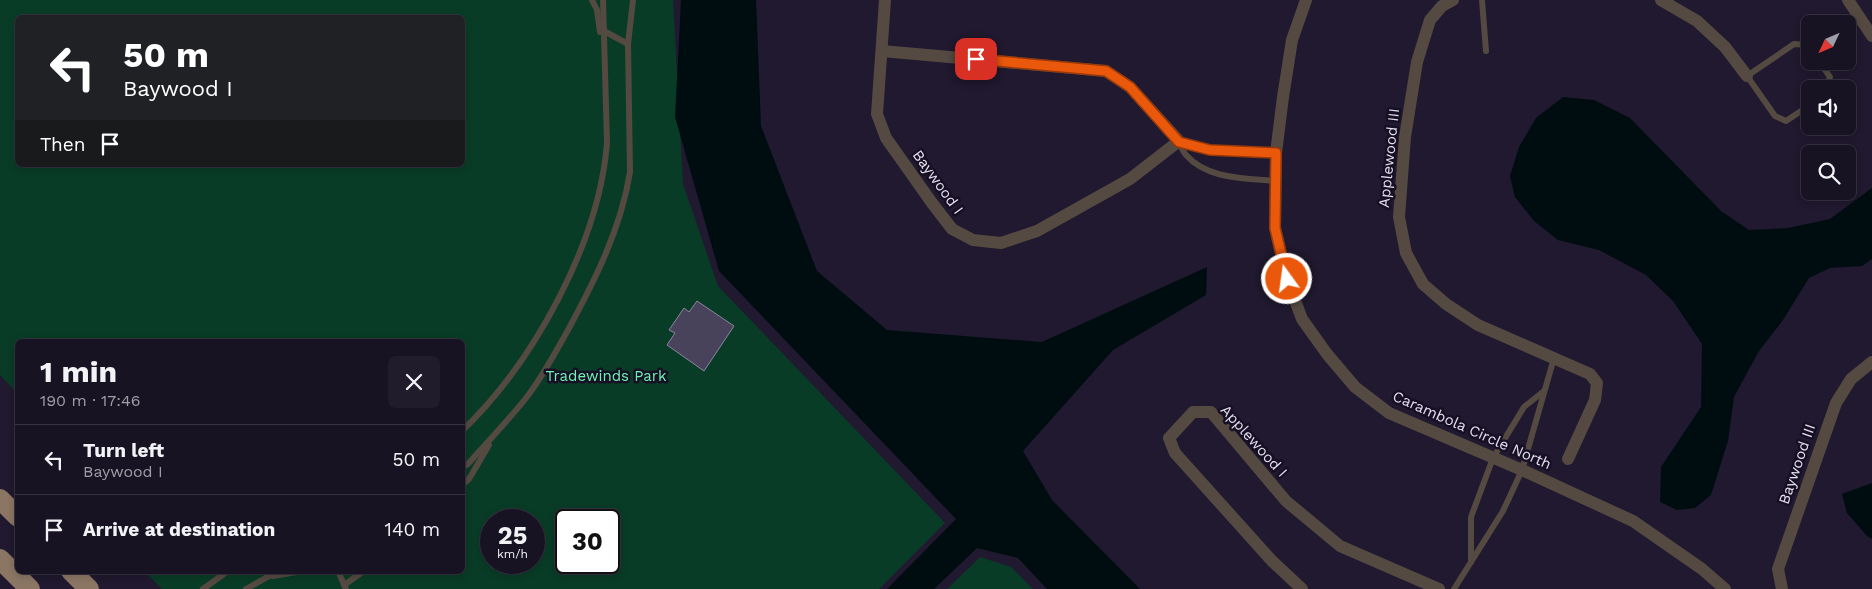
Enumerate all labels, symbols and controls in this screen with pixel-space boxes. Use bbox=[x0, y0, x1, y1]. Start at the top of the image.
north arrow bbox=[1801, 15, 1856, 70]
map controls bbox=[1801, 15, 1856, 200]
text: 50 m bbox=[123, 34, 209, 76]
icon: left bbox=[40, 35, 105, 100]
pin bbox=[955, 38, 997, 80]
icon: arrive bbox=[962, 45, 990, 73]
text: Baywood I bbox=[123, 76, 233, 101]
button: sound bbox=[1801, 80, 1856, 135]
street label: Applewood III bbox=[1375, 107, 1403, 209]
icon: arrive bbox=[96, 130, 124, 158]
text: Then bbox=[40, 133, 86, 156]
button: search bbox=[1801, 145, 1856, 200]
street label: Baywood I bbox=[909, 146, 967, 218]
position arrow bbox=[1260, 252, 1312, 304]
text: 1 min bbox=[40, 354, 117, 389]
button: close bbox=[388, 356, 440, 408]
park label: Tradewinds Park bbox=[546, 367, 667, 385]
street label: Carambola Circle North bbox=[1390, 387, 1554, 473]
text: 190 m · 17:46 bbox=[40, 391, 140, 410]
street label: Applewood I bbox=[1217, 401, 1291, 481]
street label: Baywood III bbox=[1775, 421, 1819, 507]
text: Turn left bbox=[83, 439, 164, 462]
icon: left bbox=[40, 446, 68, 474]
text: 50 m bbox=[393, 448, 440, 471]
text: Baywood I bbox=[83, 462, 163, 481]
speed limit sign: 30 bbox=[555, 509, 620, 574]
icon: arrive bbox=[40, 516, 68, 544]
text: Arrive at destination bbox=[83, 518, 275, 541]
text: 140 m bbox=[385, 518, 440, 541]
text: 25 bbox=[498, 521, 527, 550]
text: km/h bbox=[497, 547, 528, 561]

